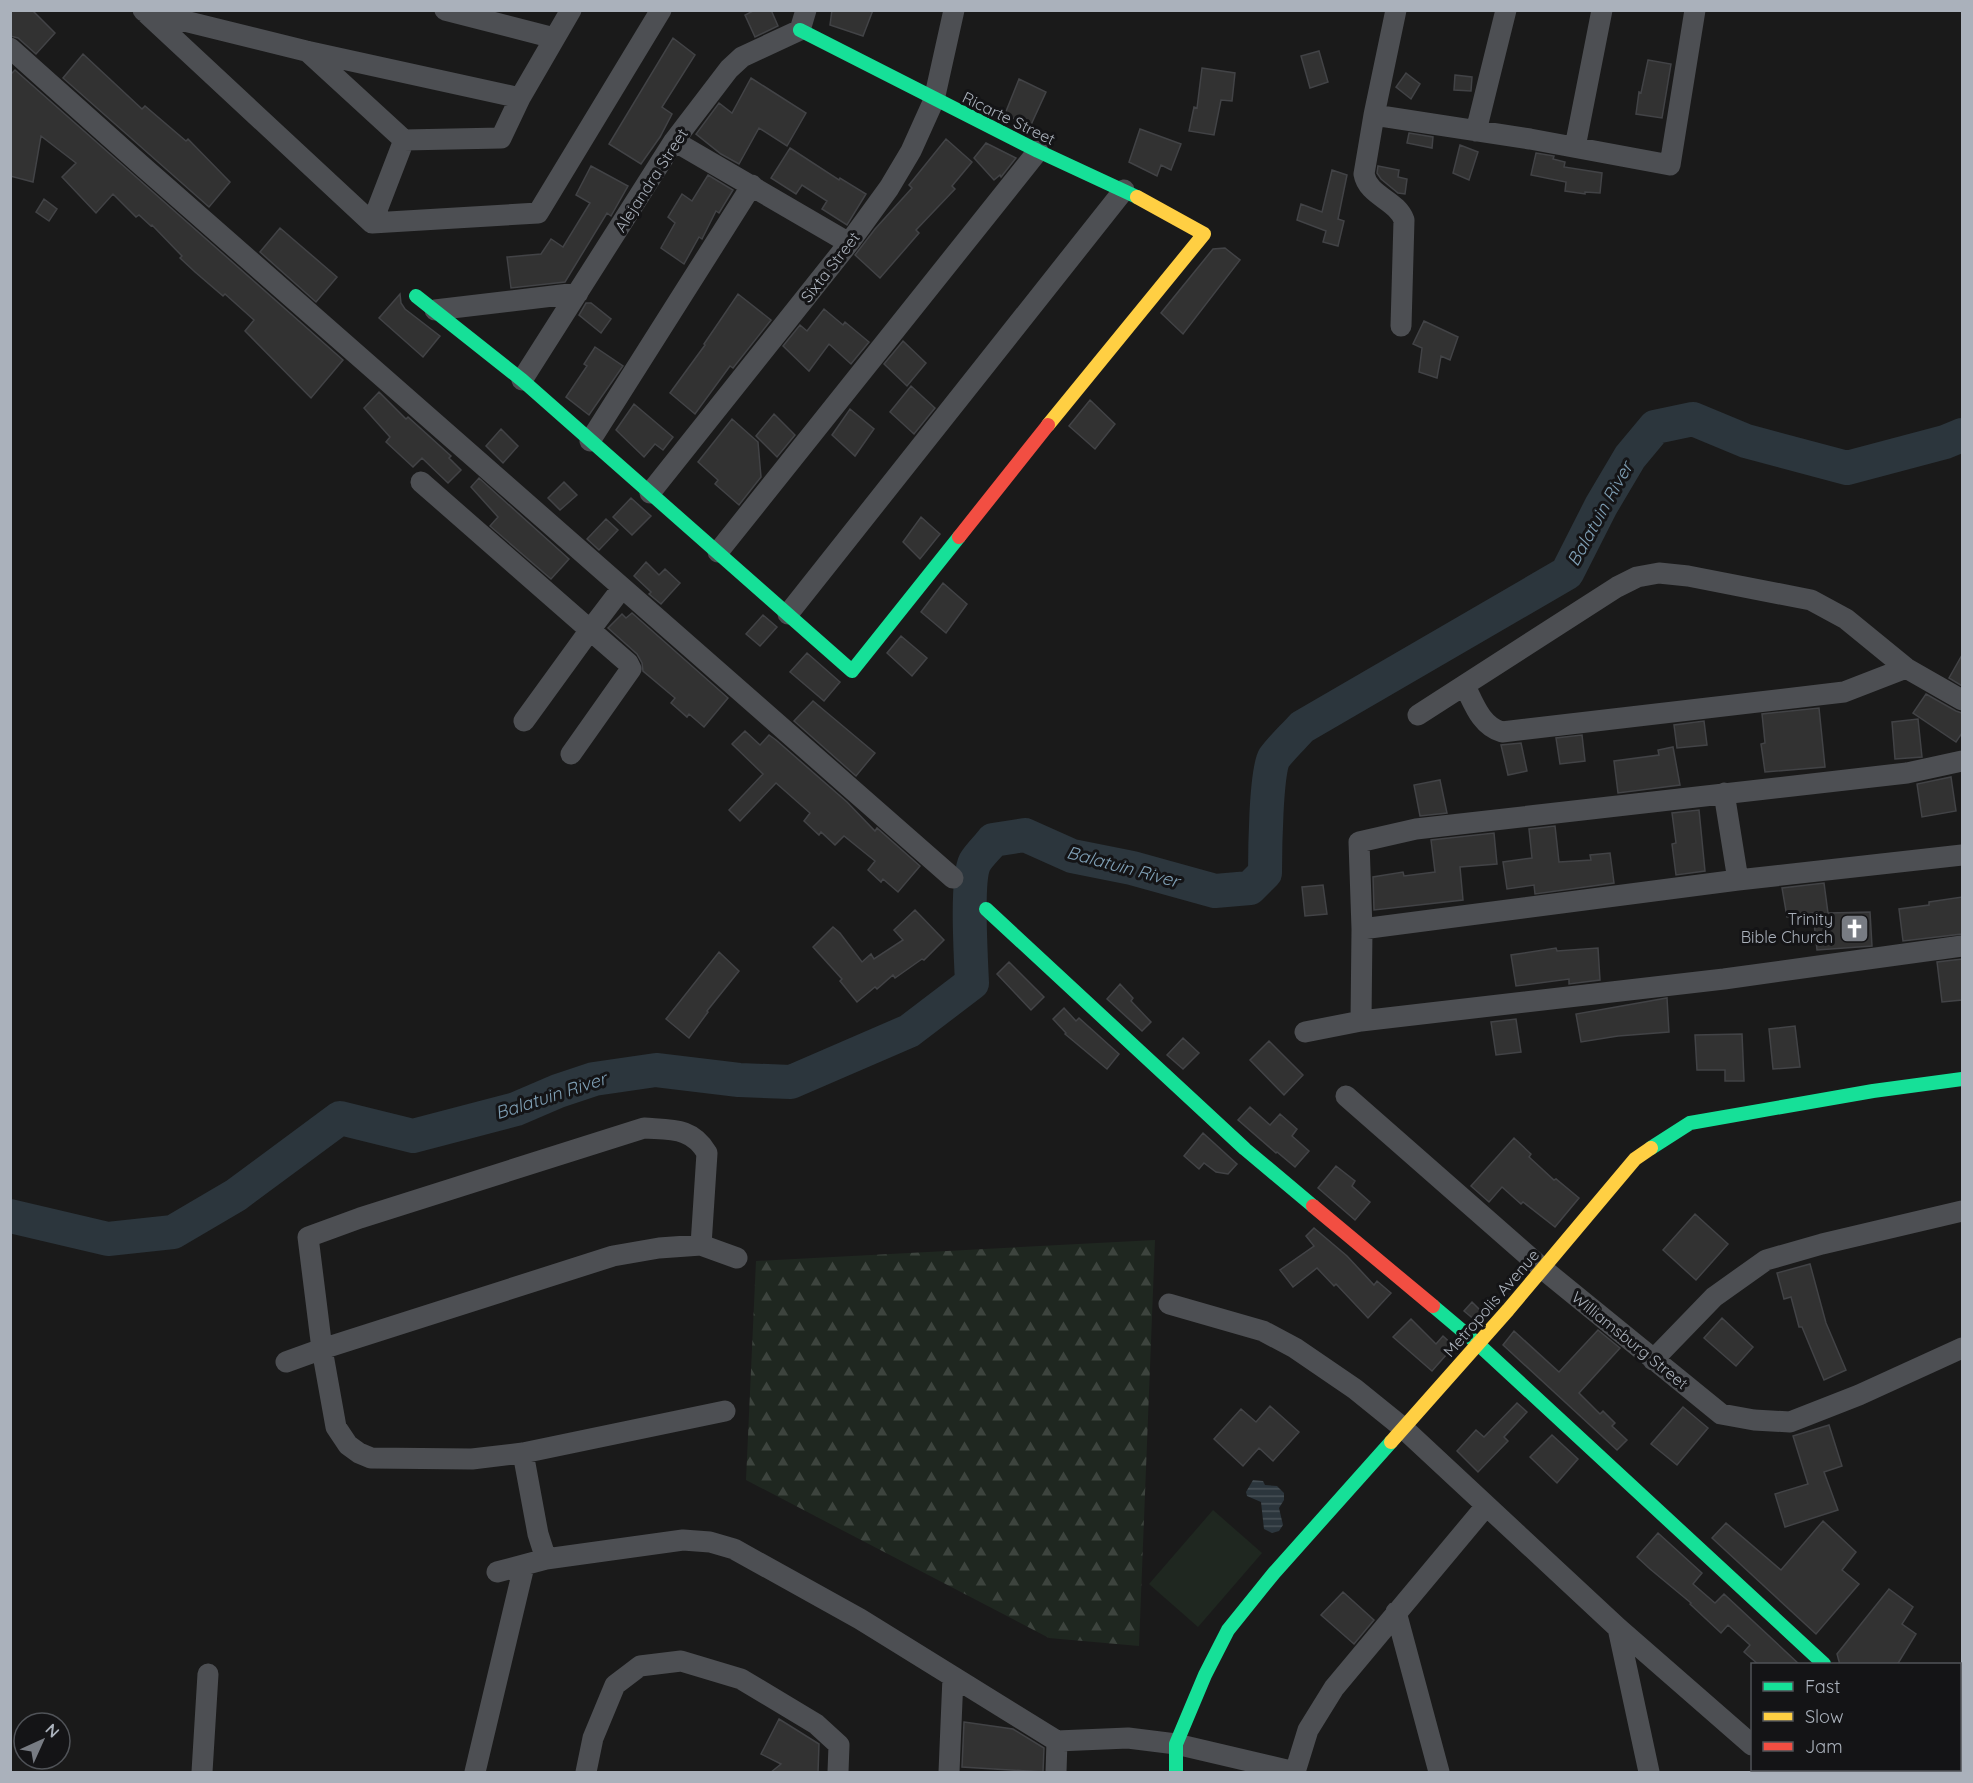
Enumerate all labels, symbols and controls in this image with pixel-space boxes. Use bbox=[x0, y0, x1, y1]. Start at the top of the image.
street label: Ricarte Street bbox=[959, 87, 1059, 149]
street label: Alejandra Street bbox=[610, 124, 692, 236]
street label: Sixta Street bbox=[796, 228, 864, 306]
water label: Balatuin River bbox=[1561, 456, 1639, 570]
water label: Balatuin River bbox=[1064, 840, 1184, 893]
place label: Trinity Bible Church bbox=[1741, 909, 1833, 947]
church icon: Trinity Bible Church bbox=[1838, 912, 1870, 944]
water label: Balatuin River bbox=[492, 1066, 611, 1124]
street label: Metropolis Avenue bbox=[1439, 1245, 1543, 1361]
street label: Williamsburg Street bbox=[1568, 1287, 1692, 1393]
legend bbox=[1751, 1663, 1961, 1771]
text: Fast bbox=[1805, 1675, 1840, 1698]
text: Slow bbox=[1805, 1705, 1843, 1728]
north arrow bbox=[12, 1711, 72, 1771]
text: N bbox=[41, 1719, 64, 1742]
text: Jam bbox=[1805, 1735, 1843, 1758]

